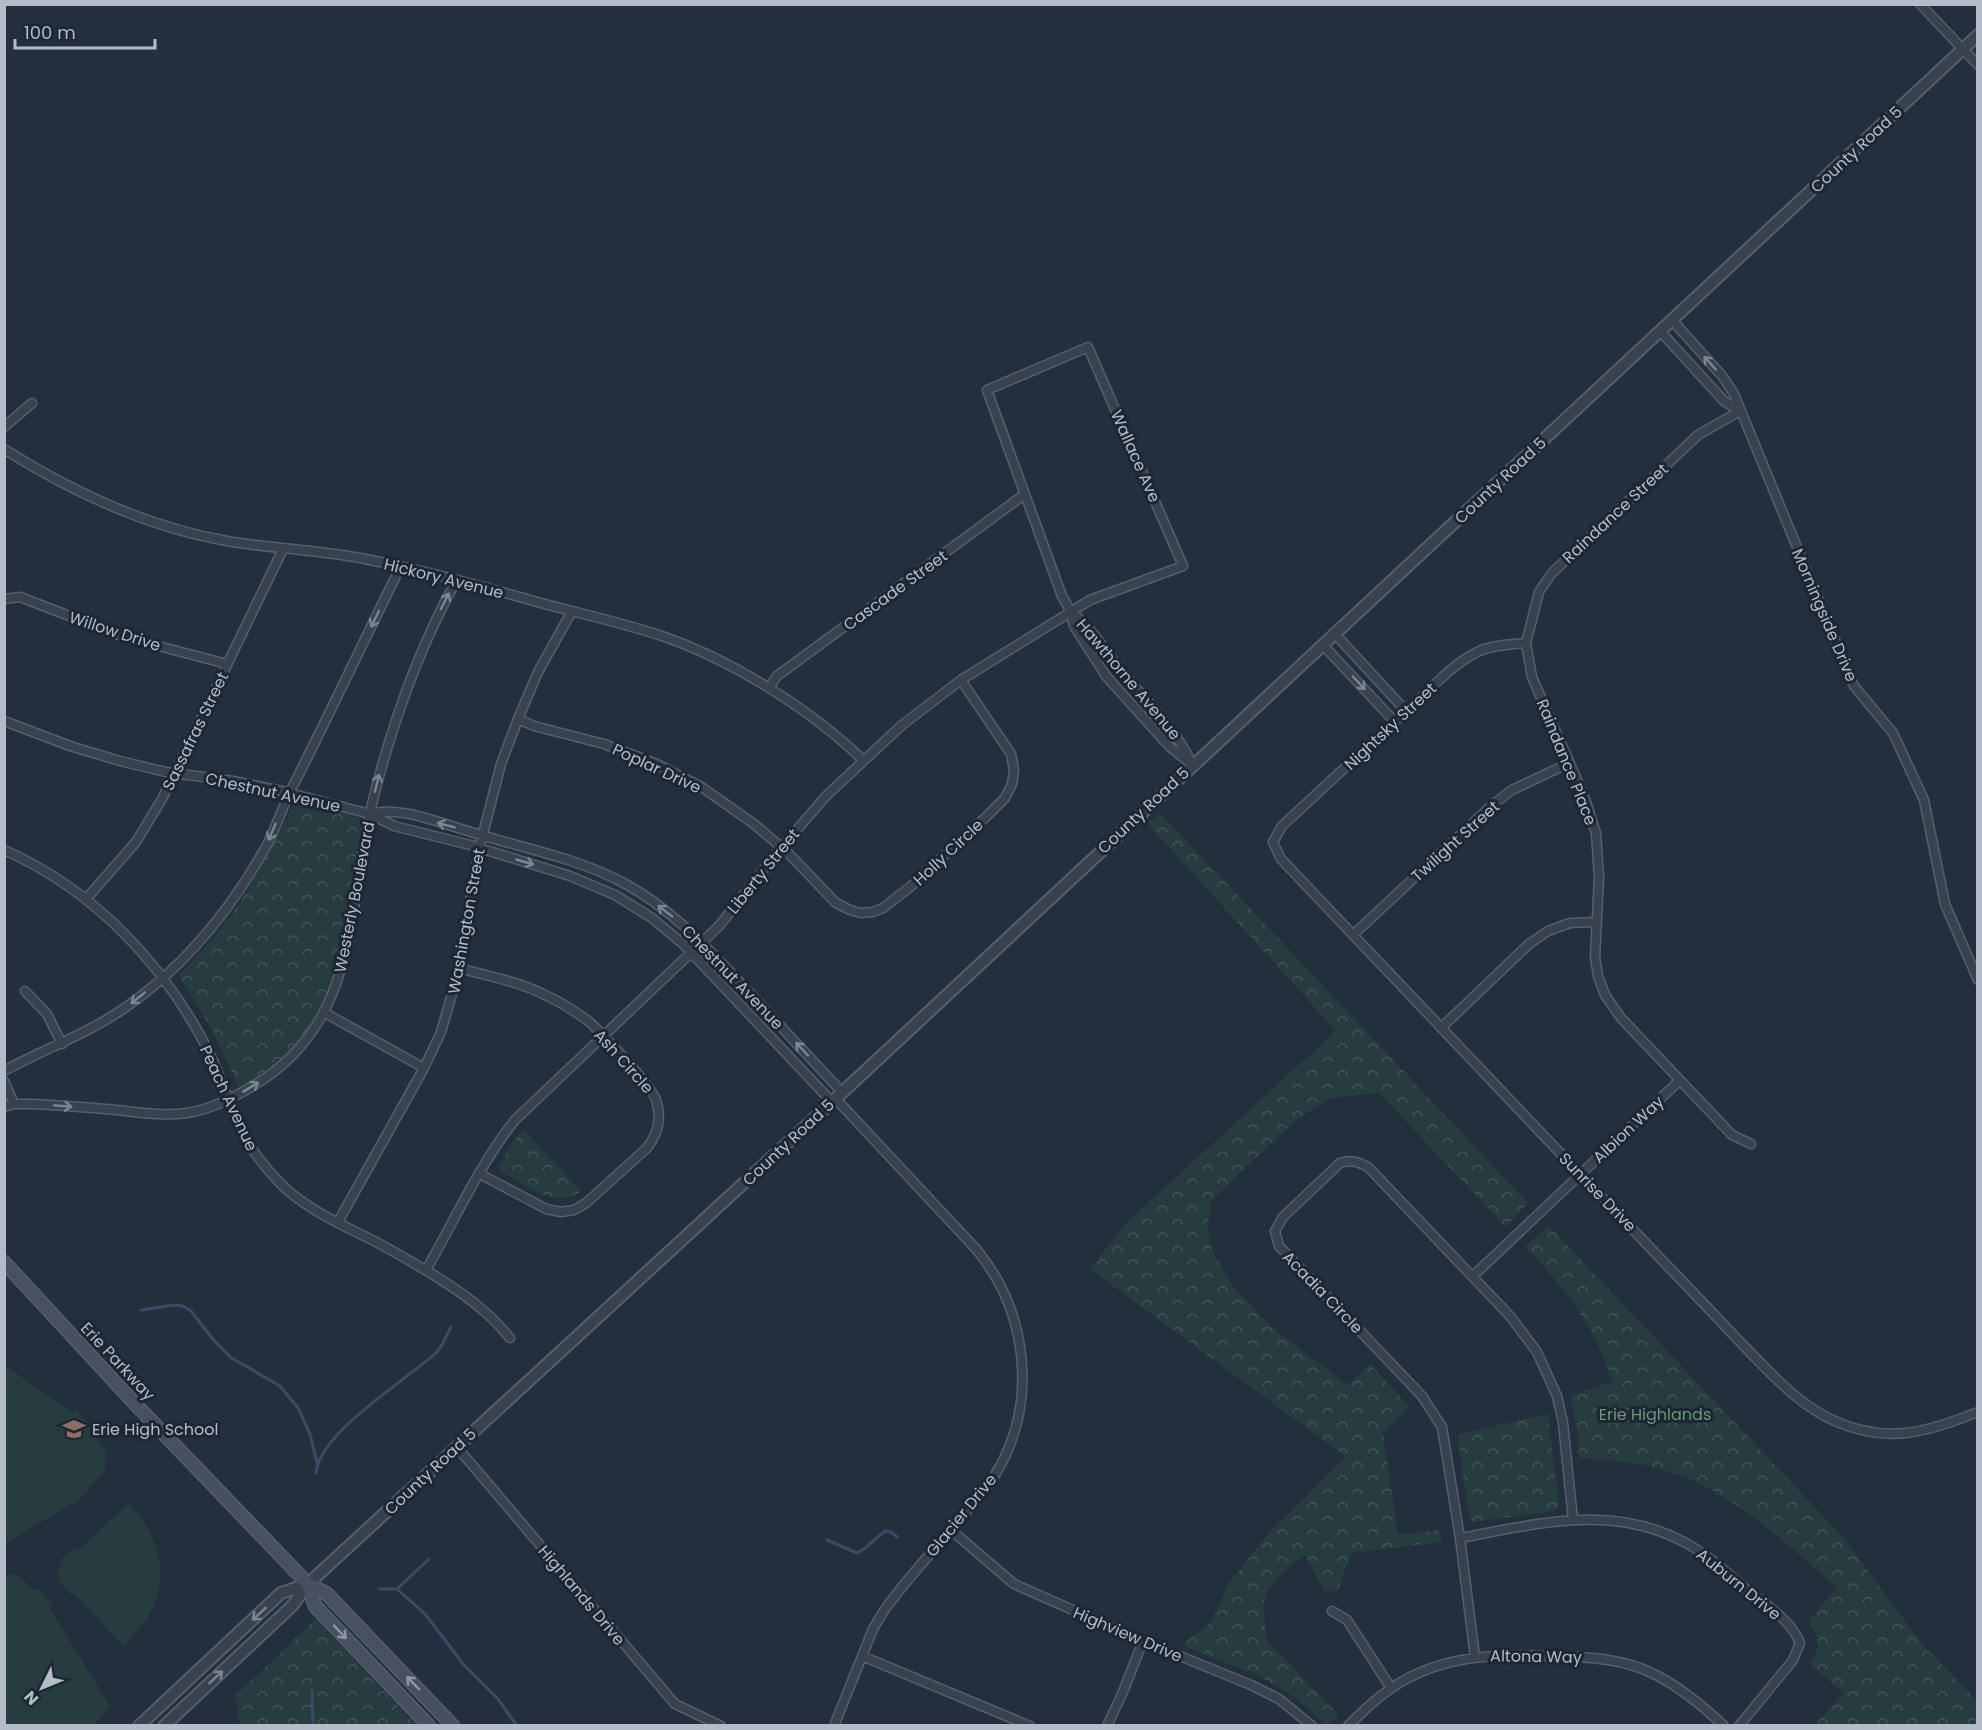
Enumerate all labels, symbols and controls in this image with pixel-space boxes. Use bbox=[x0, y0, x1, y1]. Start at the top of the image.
scale bar bbox=[15, 12, 154, 50]
text: 100 m bbox=[24, 20, 76, 45]
street label: County Road 5 bbox=[1805, 101, 1907, 198]
one-way arrow bbox=[1703, 356, 1717, 371]
street label: Wallace Ave bbox=[1105, 406, 1166, 506]
street label: County Road 5 bbox=[1449, 432, 1551, 529]
street label: Raindance Street bbox=[1557, 458, 1674, 569]
street label: Cascade Street bbox=[838, 545, 952, 636]
street label: Morningside Drive bbox=[1786, 545, 1863, 685]
street label: Hickory Avenue bbox=[382, 553, 506, 604]
one-way arrow bbox=[440, 592, 451, 610]
street label: Willow Drive bbox=[66, 606, 164, 657]
one-way arrow bbox=[369, 609, 380, 627]
street label: Hawthorne Avenue bbox=[1071, 614, 1186, 745]
street label: Sassafras Street bbox=[157, 668, 234, 794]
one-way arrow bbox=[1351, 675, 1365, 690]
street label: Nightsky Street bbox=[1339, 677, 1442, 775]
street label: Raindance Place bbox=[1531, 696, 1602, 829]
street label: Poplar Drive bbox=[609, 738, 705, 799]
street label: County Road 5 bbox=[1092, 762, 1194, 859]
street label: Chestnut Avenue bbox=[203, 767, 343, 818]
one-way arrow bbox=[372, 774, 384, 793]
street label: Twilight Street bbox=[1406, 795, 1505, 887]
street label: Holly Circle bbox=[908, 814, 989, 891]
one-way arrow bbox=[437, 818, 456, 830]
street label: Westerly Boulevard bbox=[329, 820, 380, 975]
one-way arrow bbox=[266, 822, 277, 841]
street label: Liberty Street bbox=[722, 824, 805, 919]
street label: Washington Street bbox=[442, 846, 491, 996]
one-way arrow bbox=[515, 857, 534, 868]
one-way arrow bbox=[657, 904, 673, 917]
street label: Chestnut Avenue bbox=[677, 920, 789, 1035]
one-way arrow bbox=[130, 992, 146, 1005]
street label: Ash Circle bbox=[588, 1024, 659, 1099]
street label: Peach Avenue bbox=[194, 1042, 263, 1155]
one-way arrow bbox=[795, 1042, 809, 1057]
one-way arrow bbox=[242, 1080, 259, 1092]
street label: Albion Way bbox=[1588, 1090, 1669, 1168]
street label: County Road 5 bbox=[737, 1094, 839, 1191]
one-way arrow bbox=[52, 1101, 72, 1112]
street label: Sunrise Drive bbox=[1554, 1148, 1642, 1237]
street label: Acadia Circle bbox=[1277, 1246, 1368, 1339]
street label: Erie Parkway bbox=[75, 1317, 160, 1406]
park label: Erie Highlands bbox=[1599, 1403, 1711, 1426]
school or university icon: Erie High School bbox=[61, 1416, 87, 1442]
place label: Erie High School bbox=[92, 1418, 218, 1441]
street label: County Road 5 bbox=[379, 1423, 481, 1520]
street label: Glacier Drive bbox=[921, 1469, 1002, 1562]
street label: Highlands Drive bbox=[533, 1540, 631, 1651]
street label: Auburn Drive bbox=[1692, 1543, 1786, 1626]
street label: Highview Drive bbox=[1070, 1601, 1186, 1668]
one-way arrow bbox=[251, 1607, 266, 1621]
one-way arrow bbox=[332, 1624, 347, 1639]
street label: Altona Way bbox=[1490, 1644, 1582, 1669]
north arrow bbox=[12, 1658, 72, 1718]
one-way arrow bbox=[208, 1670, 223, 1685]
one-way arrow bbox=[406, 1676, 420, 1691]
text: N bbox=[19, 1686, 44, 1710]

